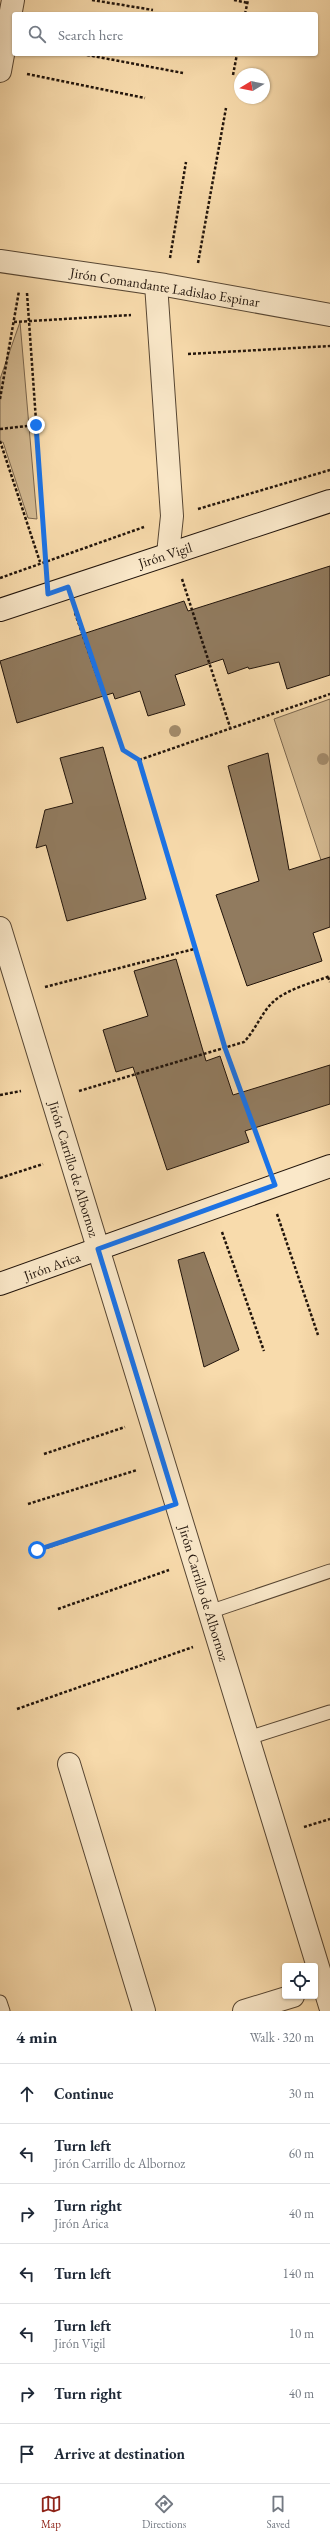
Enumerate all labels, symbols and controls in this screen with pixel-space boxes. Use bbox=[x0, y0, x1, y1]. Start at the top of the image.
search box bbox=[12, 12, 318, 56]
icon: search bbox=[26, 23, 48, 45]
text: Search here bbox=[58, 25, 123, 44]
north arrow bbox=[234, 68, 270, 104]
street label: Jirón Comandante Ladislao Espinar bbox=[68, 263, 261, 311]
route end bbox=[27, 416, 45, 434]
street label: Jirón Vigil bbox=[135, 538, 195, 572]
street label: Jirón Carrillo de Albornoz bbox=[44, 1098, 103, 1240]
street label: Jirón Arica bbox=[20, 1247, 83, 1285]
street label: Jirón Carrillo de Albornoz bbox=[174, 1522, 233, 1664]
route start bbox=[28, 1541, 46, 1559]
map controls bbox=[282, 1963, 318, 1999]
button: locate bbox=[282, 1963, 318, 1999]
text: 4 min bbox=[16, 2026, 57, 2048]
text: Walk · 320 m bbox=[250, 2029, 314, 2046]
icon: ahead bbox=[16, 2083, 38, 2105]
text: Continue bbox=[54, 2084, 114, 2103]
text: 30 m bbox=[289, 2085, 314, 2102]
text: Turn left bbox=[54, 2136, 111, 2155]
icon: left bbox=[16, 2143, 38, 2165]
text: 60 m bbox=[289, 2145, 314, 2162]
text: Jirón Carrillo de Albornoz bbox=[54, 2155, 185, 2172]
text: Turn right bbox=[54, 2196, 122, 2215]
icon: right bbox=[16, 2203, 38, 2225]
text: 40 m bbox=[289, 2205, 314, 2222]
text: Jirón Arica bbox=[54, 2215, 109, 2232]
icon: left bbox=[16, 2263, 38, 2285]
text: Turn left bbox=[54, 2264, 111, 2283]
text: 140 m bbox=[283, 2265, 314, 2282]
text: Turn left bbox=[54, 2316, 111, 2335]
icon: left bbox=[16, 2323, 38, 2345]
text: 10 m bbox=[289, 2325, 314, 2342]
text: Jirón Vigil bbox=[54, 2335, 105, 2352]
icon: right bbox=[16, 2383, 38, 2405]
text: Turn right bbox=[54, 2384, 122, 2403]
text: 40 m bbox=[289, 2385, 314, 2402]
icon: arrive bbox=[16, 2443, 38, 2465]
text: Arrive at destination bbox=[54, 2444, 185, 2463]
tab: Map bbox=[40, 2493, 62, 2531]
tab: Directions bbox=[142, 2493, 186, 2531]
tab: Saved bbox=[266, 2493, 290, 2531]

